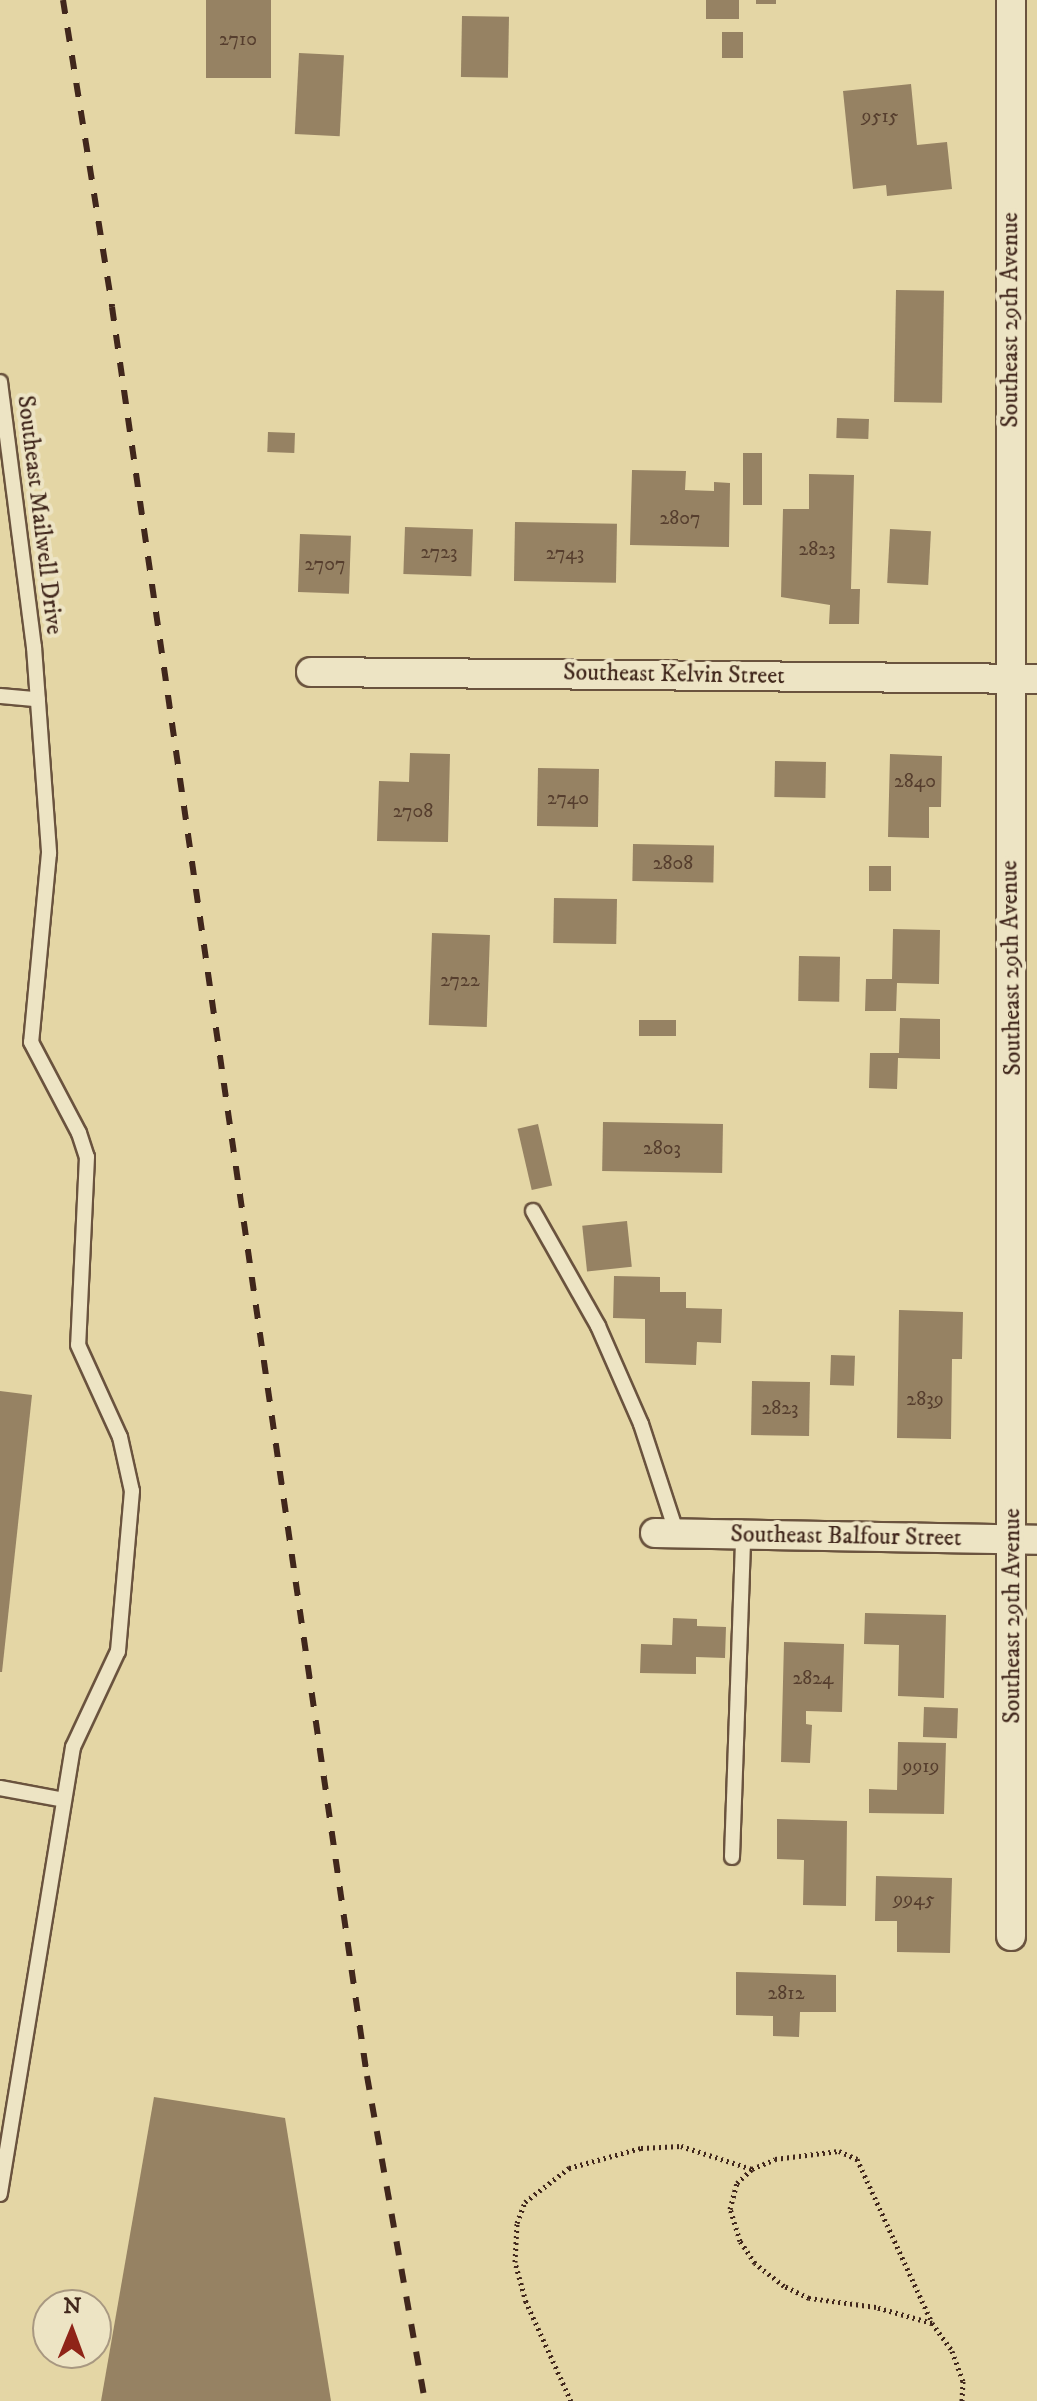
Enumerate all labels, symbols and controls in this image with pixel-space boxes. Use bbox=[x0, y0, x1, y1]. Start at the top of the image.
house number: 2710 bbox=[219, 27, 257, 51]
house number: 9515 bbox=[861, 104, 899, 128]
street label: Southeast 29th Avenue bbox=[997, 212, 1025, 428]
street label: Southeast Mailwell Drive bbox=[10, 394, 68, 636]
house number: 2807 bbox=[659, 506, 701, 530]
house number: 2823 bbox=[798, 537, 836, 561]
house number: 2723 bbox=[420, 540, 458, 564]
house number: 2743 bbox=[546, 541, 584, 565]
house number: 2707 bbox=[304, 552, 346, 576]
street label: Southeast Kelvin Street bbox=[563, 659, 785, 691]
house number: 2840 bbox=[894, 769, 936, 793]
house number: 2740 bbox=[547, 786, 589, 810]
house number: 2708 bbox=[393, 799, 433, 823]
house number: 2808 bbox=[653, 851, 693, 875]
street label: Southeast 29th Avenue bbox=[996, 860, 1028, 1076]
house number: 2722 bbox=[440, 968, 480, 992]
house number: 2803 bbox=[643, 1136, 681, 1160]
house number: 2839 bbox=[906, 1387, 944, 1411]
house number: 2823 bbox=[761, 1396, 799, 1420]
street label: Southeast 29th Avenue bbox=[999, 1508, 1027, 1724]
street label: Southeast Balfour Street bbox=[730, 1521, 962, 1553]
house number: 2824 bbox=[792, 1666, 834, 1690]
house number: 9919 bbox=[902, 1754, 940, 1778]
house number: 9945 bbox=[893, 1887, 935, 1911]
house number: 2812 bbox=[767, 1981, 805, 2005]
north arrow bbox=[32, 2289, 112, 2369]
text: N bbox=[63, 2293, 82, 2320]

